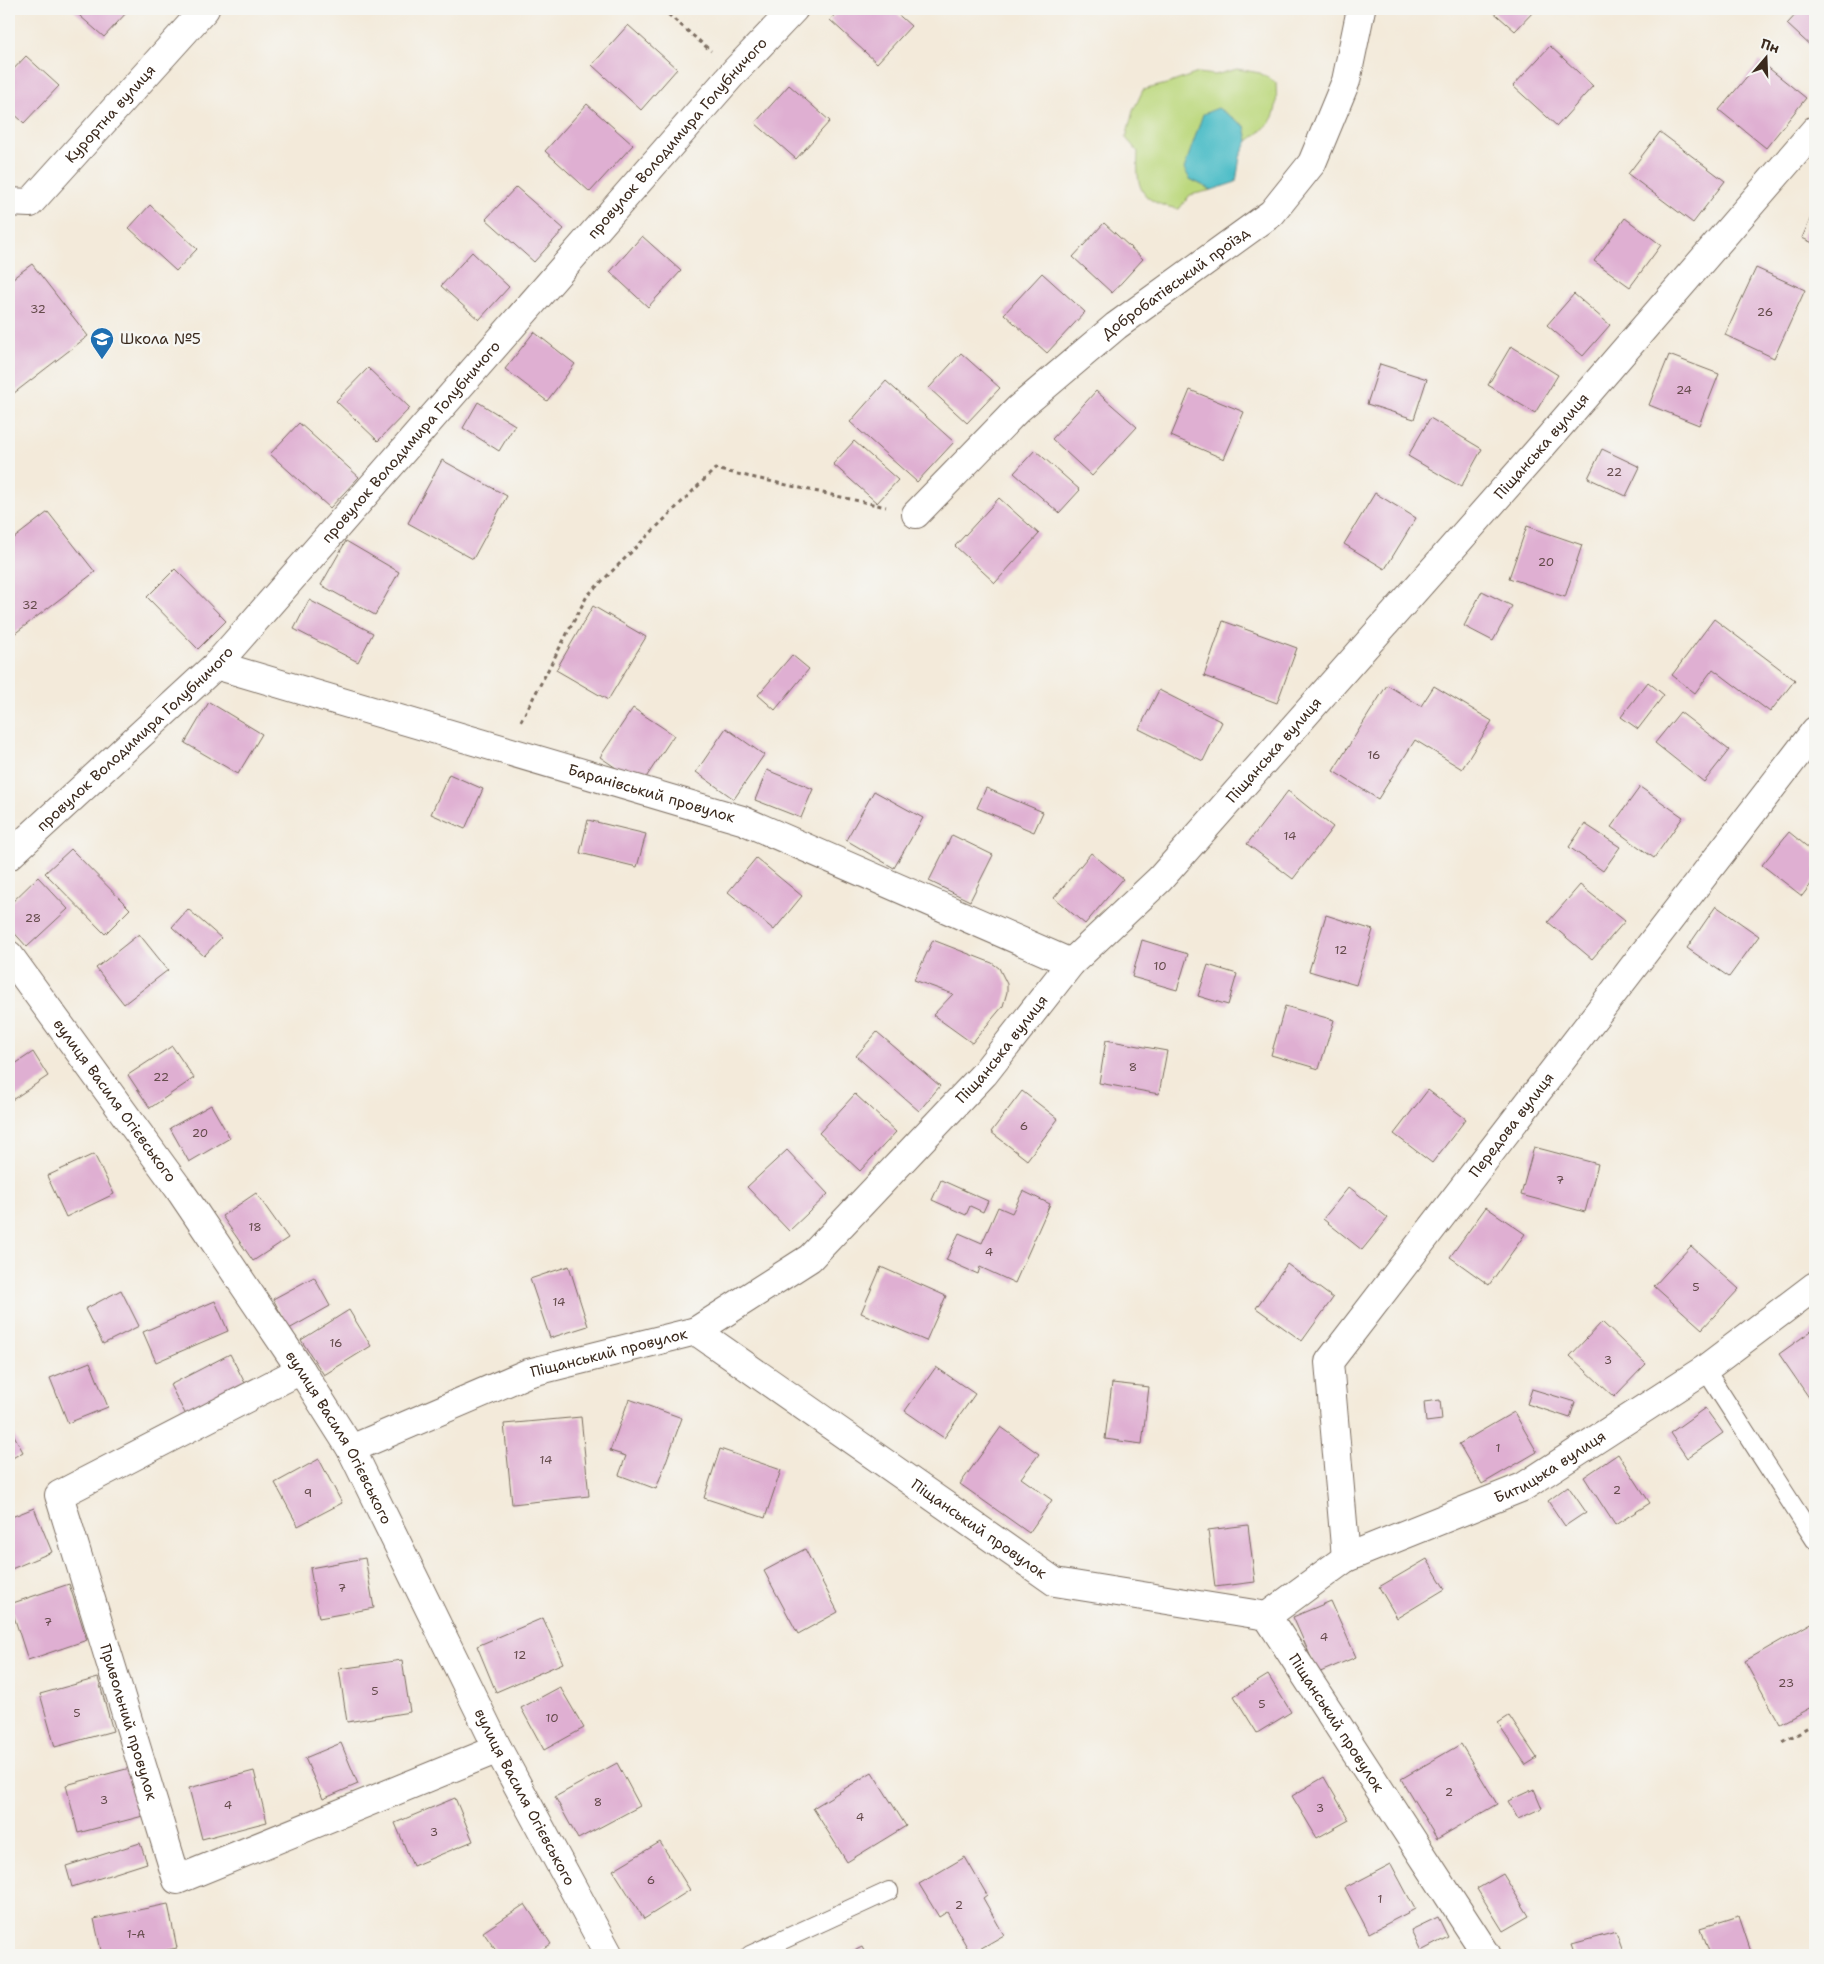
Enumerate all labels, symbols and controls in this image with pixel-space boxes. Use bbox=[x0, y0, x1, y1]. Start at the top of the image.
north arrow bbox=[1742, 32, 1792, 82]
street label: провулок Володимира Голубничого bbox=[583, 33, 772, 243]
text: Пн bbox=[1759, 34, 1782, 57]
street label: Курортна вулиця bbox=[61, 60, 160, 167]
street label: Добробатівський проїзд bbox=[1097, 222, 1254, 344]
house number: 32 bbox=[30, 301, 46, 317]
house number: 26 bbox=[1757, 304, 1773, 320]
school or university icon: Школа №5 bbox=[89, 326, 115, 360]
place label: Школа №5 bbox=[120, 329, 201, 349]
street label: провулок Володимира Голубничого bbox=[317, 337, 505, 547]
house number: 24 bbox=[1676, 382, 1692, 398]
street label: Піщанська вулиця bbox=[1490, 389, 1593, 504]
house number: 22 bbox=[1606, 464, 1622, 480]
house number: 20 bbox=[1538, 554, 1554, 570]
house number: 32 bbox=[22, 597, 38, 613]
street label: провулок Володимира Голубничого bbox=[32, 642, 238, 836]
street label: Піщанська вулиця bbox=[1222, 693, 1326, 807]
house number: 16 bbox=[1367, 747, 1381, 763]
street label: Баранівський провулок bbox=[566, 759, 737, 827]
house number: 14 bbox=[1284, 828, 1296, 844]
house number: 28 bbox=[25, 910, 41, 926]
house number: 12 bbox=[1335, 942, 1347, 958]
house number: 10 bbox=[1153, 958, 1167, 974]
street label: Піщанська вулиця bbox=[951, 991, 1052, 1108]
street label: вулиця Василя Огієвського bbox=[49, 1015, 181, 1186]
house number: 8 bbox=[1129, 1059, 1137, 1075]
street label: Передова вулиця bbox=[1465, 1068, 1558, 1182]
house number: 22 bbox=[153, 1069, 169, 1085]
house number: 6 bbox=[1020, 1118, 1028, 1134]
house number: 20 bbox=[192, 1125, 208, 1141]
house number: 7 bbox=[1556, 1172, 1564, 1188]
house number: 18 bbox=[248, 1219, 262, 1235]
house number: 4 bbox=[985, 1244, 993, 1260]
house number: 5 bbox=[1692, 1279, 1700, 1295]
house number: 14 bbox=[553, 1294, 565, 1310]
street label: Піщанський провулок bbox=[528, 1324, 689, 1382]
house number: 16 bbox=[329, 1335, 343, 1351]
street label: вулиця Василя Огієвського bbox=[281, 1347, 396, 1528]
house number: 3 bbox=[1604, 1352, 1612, 1368]
street label: Битицька вулиця bbox=[1491, 1426, 1610, 1508]
house number: 1 bbox=[1495, 1440, 1501, 1456]
house number: 14 bbox=[540, 1452, 552, 1468]
street label: Піщанський провулок bbox=[907, 1474, 1051, 1583]
house number: 2 bbox=[1613, 1482, 1621, 1498]
house number: 9 bbox=[304, 1485, 312, 1501]
house number: 7 bbox=[338, 1580, 346, 1596]
house number: 7 bbox=[44, 1614, 52, 1630]
house number: 4 bbox=[1320, 1629, 1328, 1645]
street label: Привольний провулок bbox=[95, 1642, 162, 1803]
house number: 12 bbox=[514, 1647, 526, 1663]
street label: Піщанський провулок bbox=[1284, 1650, 1389, 1796]
house number: 23 bbox=[1778, 1675, 1794, 1691]
house number: 5 bbox=[371, 1683, 379, 1699]
house number: 5 bbox=[1258, 1696, 1266, 1712]
house number: 5 bbox=[73, 1705, 81, 1721]
street label: вулиця Василя Огієвського bbox=[470, 1705, 580, 1889]
house number: 10 bbox=[545, 1710, 559, 1726]
house number: 2 bbox=[1445, 1784, 1453, 1800]
house number: 3 bbox=[100, 1792, 108, 1808]
house number: 8 bbox=[594, 1794, 602, 1810]
house number: 4 bbox=[224, 1797, 232, 1813]
house number: 3 bbox=[1316, 1800, 1324, 1816]
house number: 4 bbox=[856, 1809, 864, 1825]
house number: 3 bbox=[430, 1824, 438, 1840]
house number: 6 bbox=[647, 1872, 655, 1888]
house number: 1 bbox=[1377, 1891, 1383, 1907]
house number: 2 bbox=[955, 1897, 963, 1913]
house number: 1-А bbox=[127, 1926, 145, 1942]

